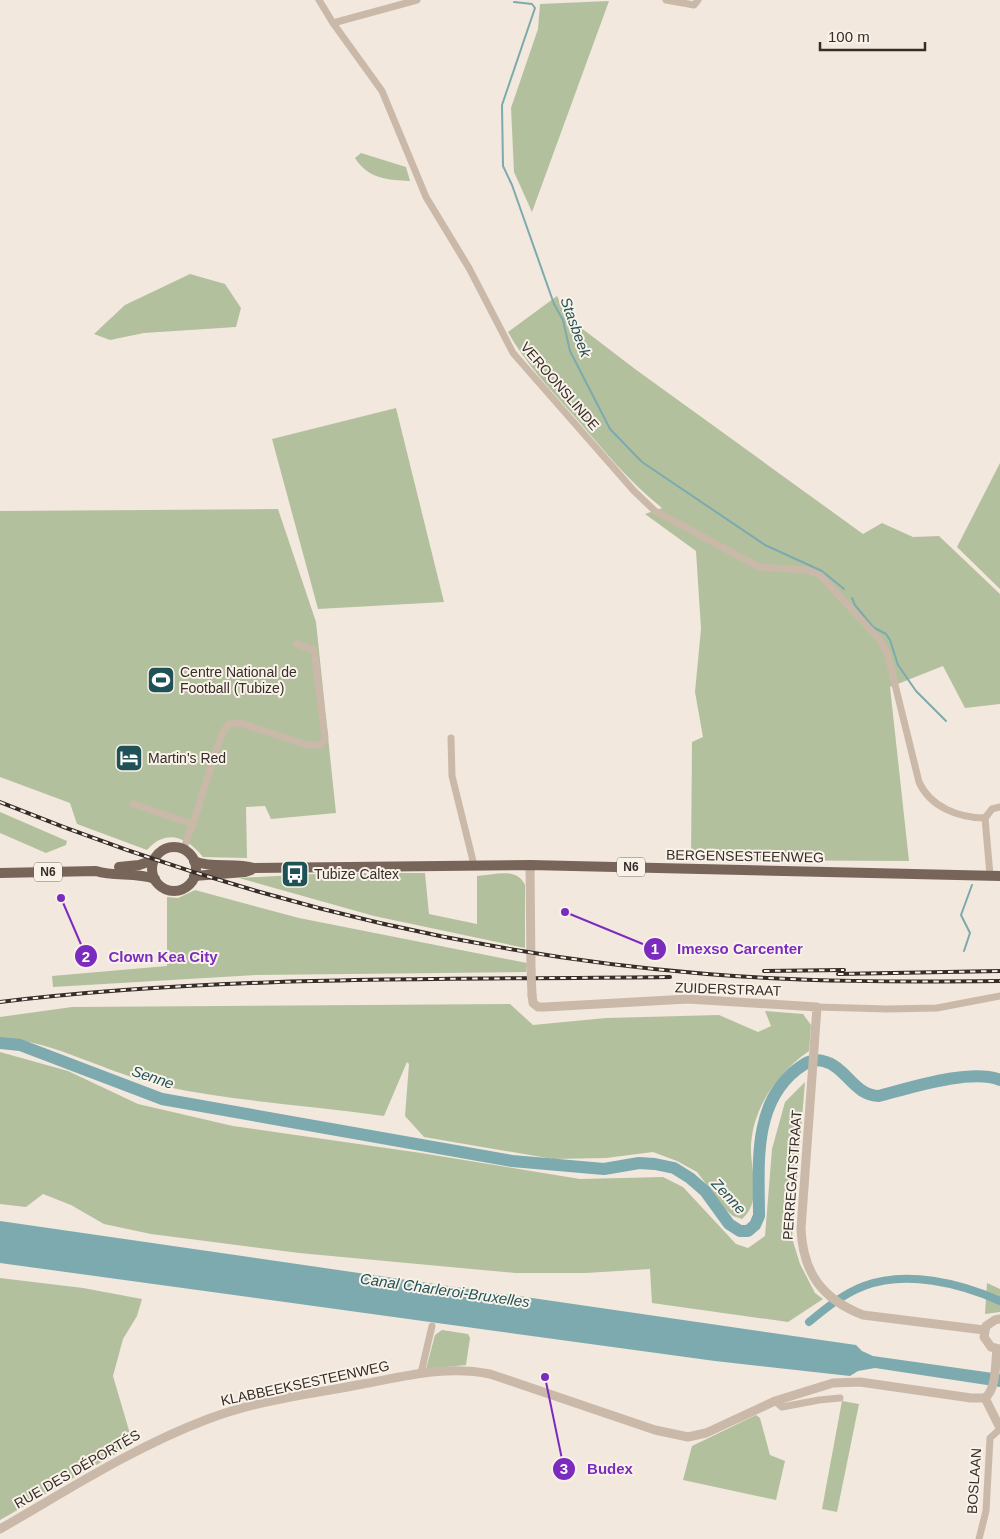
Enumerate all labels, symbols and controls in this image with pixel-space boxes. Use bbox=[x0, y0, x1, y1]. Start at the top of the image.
scale bar bbox=[820, 20, 925, 52]
text: 100 m bbox=[828, 28, 870, 45]
water label: Stasbeek bbox=[557, 295, 595, 361]
street label: VEROONSLINDE bbox=[517, 339, 603, 433]
place label: Centre National de Football (Tubize) bbox=[180, 664, 297, 696]
sports icon: Centre National de Football (Tubize) bbox=[146, 665, 176, 695]
hotel icon: Martin's Red bbox=[114, 743, 144, 773]
place label: Martin's Red bbox=[148, 750, 226, 766]
street label: BERGENSESTEENWEG bbox=[666, 847, 824, 865]
road number: N6 bbox=[617, 858, 645, 876]
bus stop icon: Tubize Caltex bbox=[280, 859, 310, 889]
road number: N6 bbox=[34, 862, 62, 882]
place label: Tubize Caltex bbox=[314, 866, 399, 882]
callout: Imexso Carcenter bbox=[642, 934, 813, 964]
text: 1 bbox=[651, 940, 659, 957]
text: Imexso Carcenter bbox=[677, 940, 803, 957]
callout: Clown Kea City bbox=[74, 941, 228, 971]
text: 2 bbox=[82, 948, 90, 965]
text: Clown Kea City bbox=[108, 948, 218, 965]
street label: ZUIDERSTRAAT bbox=[675, 979, 782, 999]
water label: Senne bbox=[130, 1062, 176, 1092]
street label: PERREGATSTRAAT bbox=[779, 1109, 805, 1240]
water label: Zenne bbox=[708, 1174, 750, 1217]
water label: Canal Charleroi-Bruxelles bbox=[359, 1270, 531, 1310]
street label: KLABBEEKSESTEENWEG bbox=[219, 1357, 391, 1409]
street label: RUE DES DÉPORTÉS bbox=[11, 1426, 143, 1512]
street label: BOSLAAN bbox=[964, 1447, 984, 1515]
callout: Budex bbox=[552, 1454, 643, 1484]
text: 3 bbox=[560, 1460, 568, 1477]
text: Budex bbox=[587, 1460, 634, 1477]

